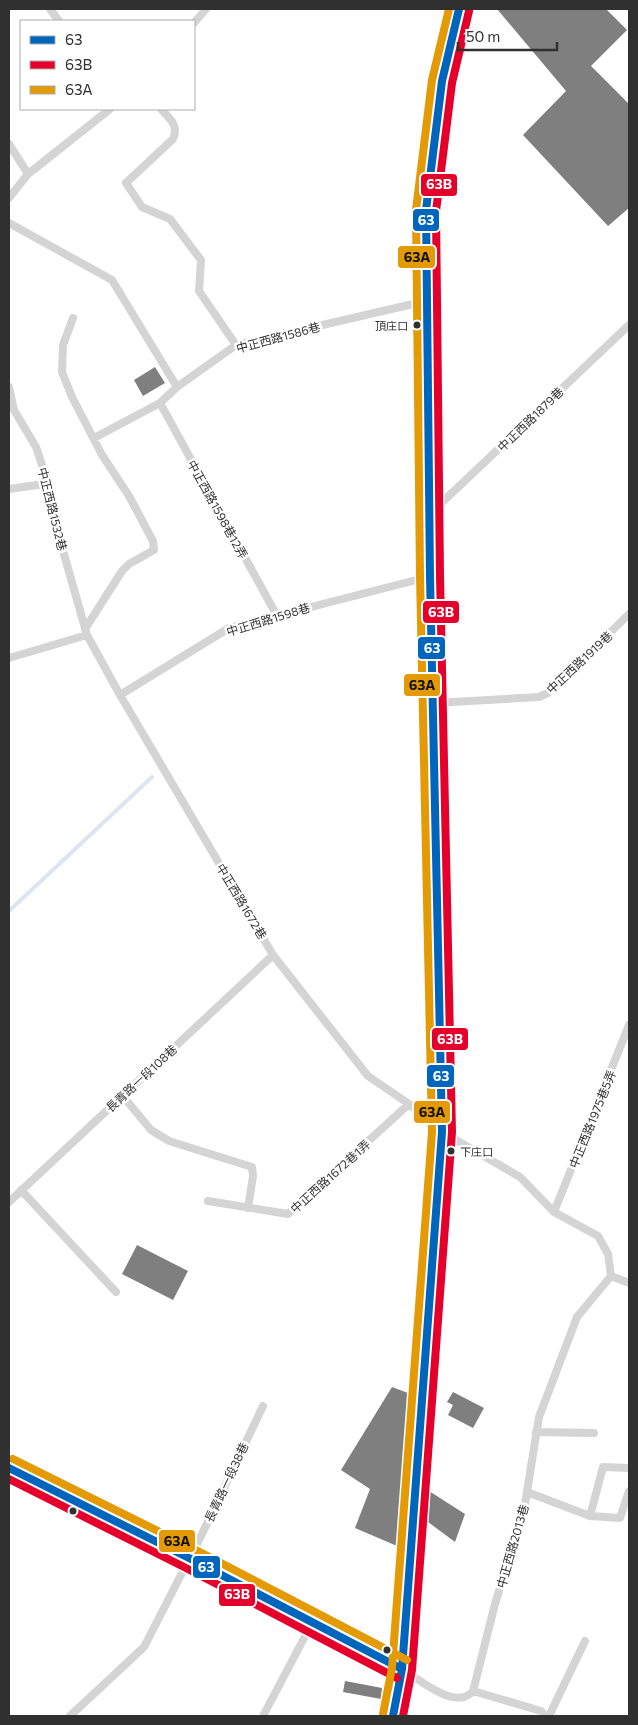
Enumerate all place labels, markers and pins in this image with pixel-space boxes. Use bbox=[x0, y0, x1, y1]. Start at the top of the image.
place label: 頂庄口 bbox=[375, 319, 408, 332]
marker: 頂庄口 bbox=[412, 320, 422, 330]
place label: 下庄口 bbox=[460, 1145, 493, 1158]
marker: 下庄口 bbox=[446, 1146, 456, 1156]
unlabelled marker bbox=[68, 1506, 78, 1516]
unlabelled marker bbox=[382, 1645, 392, 1655]

